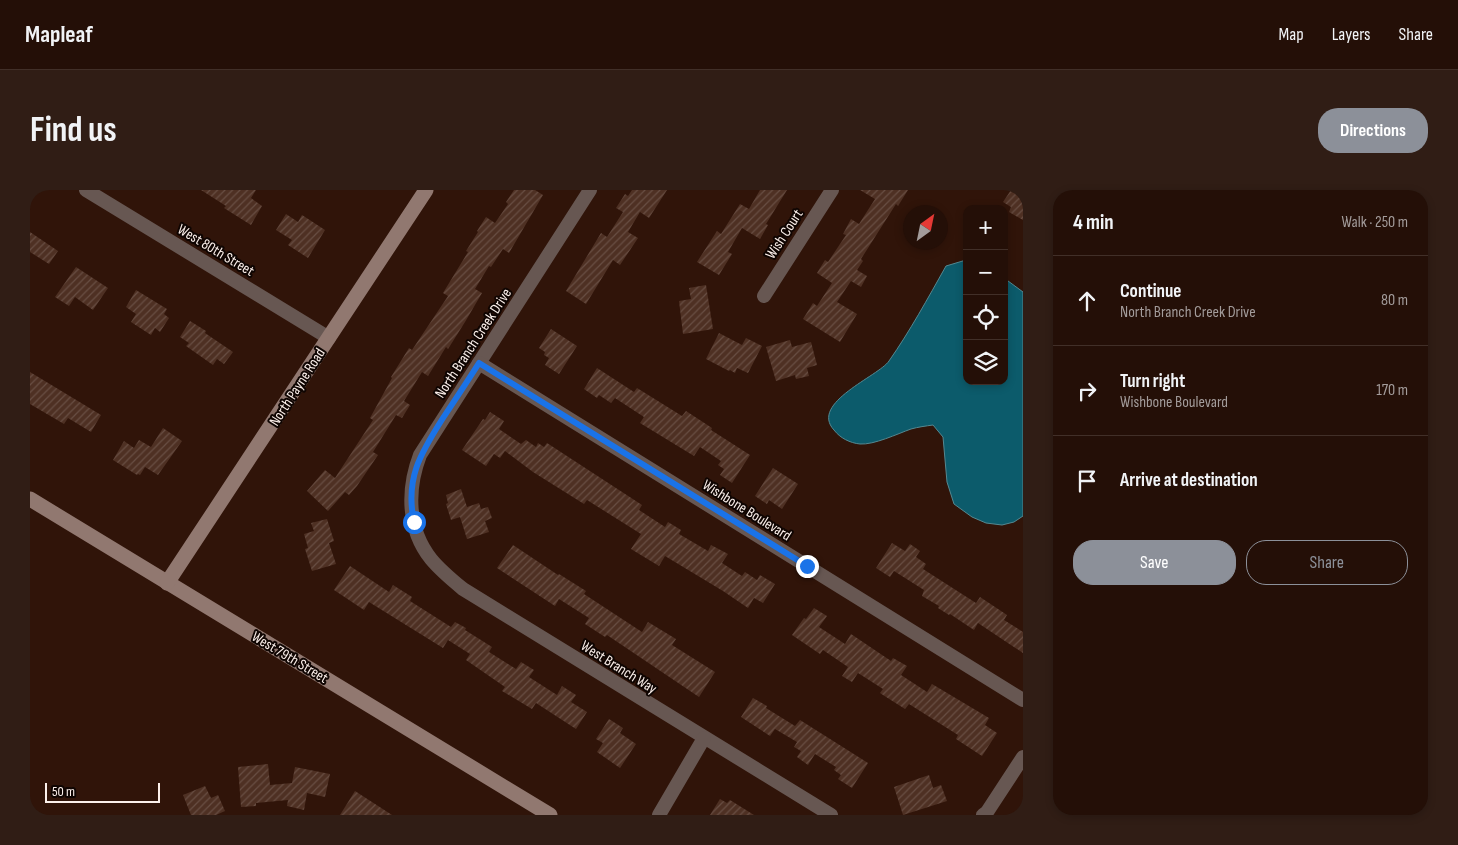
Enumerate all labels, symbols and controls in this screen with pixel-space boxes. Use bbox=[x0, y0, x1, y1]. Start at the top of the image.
text: Mapleaf bbox=[25, 20, 93, 49]
text: Map bbox=[1279, 24, 1304, 45]
text: Layers bbox=[1332, 24, 1371, 45]
text: Share bbox=[1399, 24, 1433, 45]
button: Directions bbox=[1318, 108, 1428, 153]
text: Find us bbox=[30, 109, 117, 152]
street label: Wish Court bbox=[761, 205, 808, 263]
north arrow bbox=[903, 205, 948, 250]
map controls bbox=[963, 205, 1008, 385]
button: + bbox=[963, 205, 1008, 250]
text: 4 min bbox=[1073, 210, 1114, 235]
text: Walk · 250 m bbox=[1342, 213, 1408, 232]
street label: West 80th Street bbox=[174, 220, 258, 281]
button: − bbox=[963, 250, 1008, 295]
text: Continue bbox=[1120, 280, 1181, 303]
street label: North Branch Creek Drive bbox=[431, 285, 516, 402]
icon: ahead bbox=[1073, 287, 1101, 315]
text: 80 m bbox=[1381, 291, 1408, 310]
button: locate bbox=[963, 295, 1008, 340]
text: North Branch Creek Drive bbox=[1120, 303, 1256, 322]
button: layers bbox=[963, 340, 1008, 385]
street label: North Payne Road bbox=[265, 345, 330, 430]
text: Turn right bbox=[1120, 370, 1185, 393]
icon: right bbox=[1073, 377, 1101, 405]
text: 170 m bbox=[1376, 381, 1408, 400]
text: Wishbone Boulevard bbox=[1120, 393, 1228, 412]
icon: arrive bbox=[1073, 467, 1101, 495]
text: Arrive at destination bbox=[1120, 469, 1258, 492]
street label: Wishbone Boulevard bbox=[699, 476, 795, 545]
route start bbox=[403, 511, 426, 534]
button: Save bbox=[1073, 540, 1236, 585]
button: Share bbox=[1246, 540, 1408, 585]
route end bbox=[796, 555, 819, 578]
street label: West 79th Street bbox=[248, 627, 332, 688]
street label: West Branch Way bbox=[577, 636, 661, 698]
scale bar bbox=[45, 780, 160, 803]
text: 50 m bbox=[52, 783, 75, 800]

